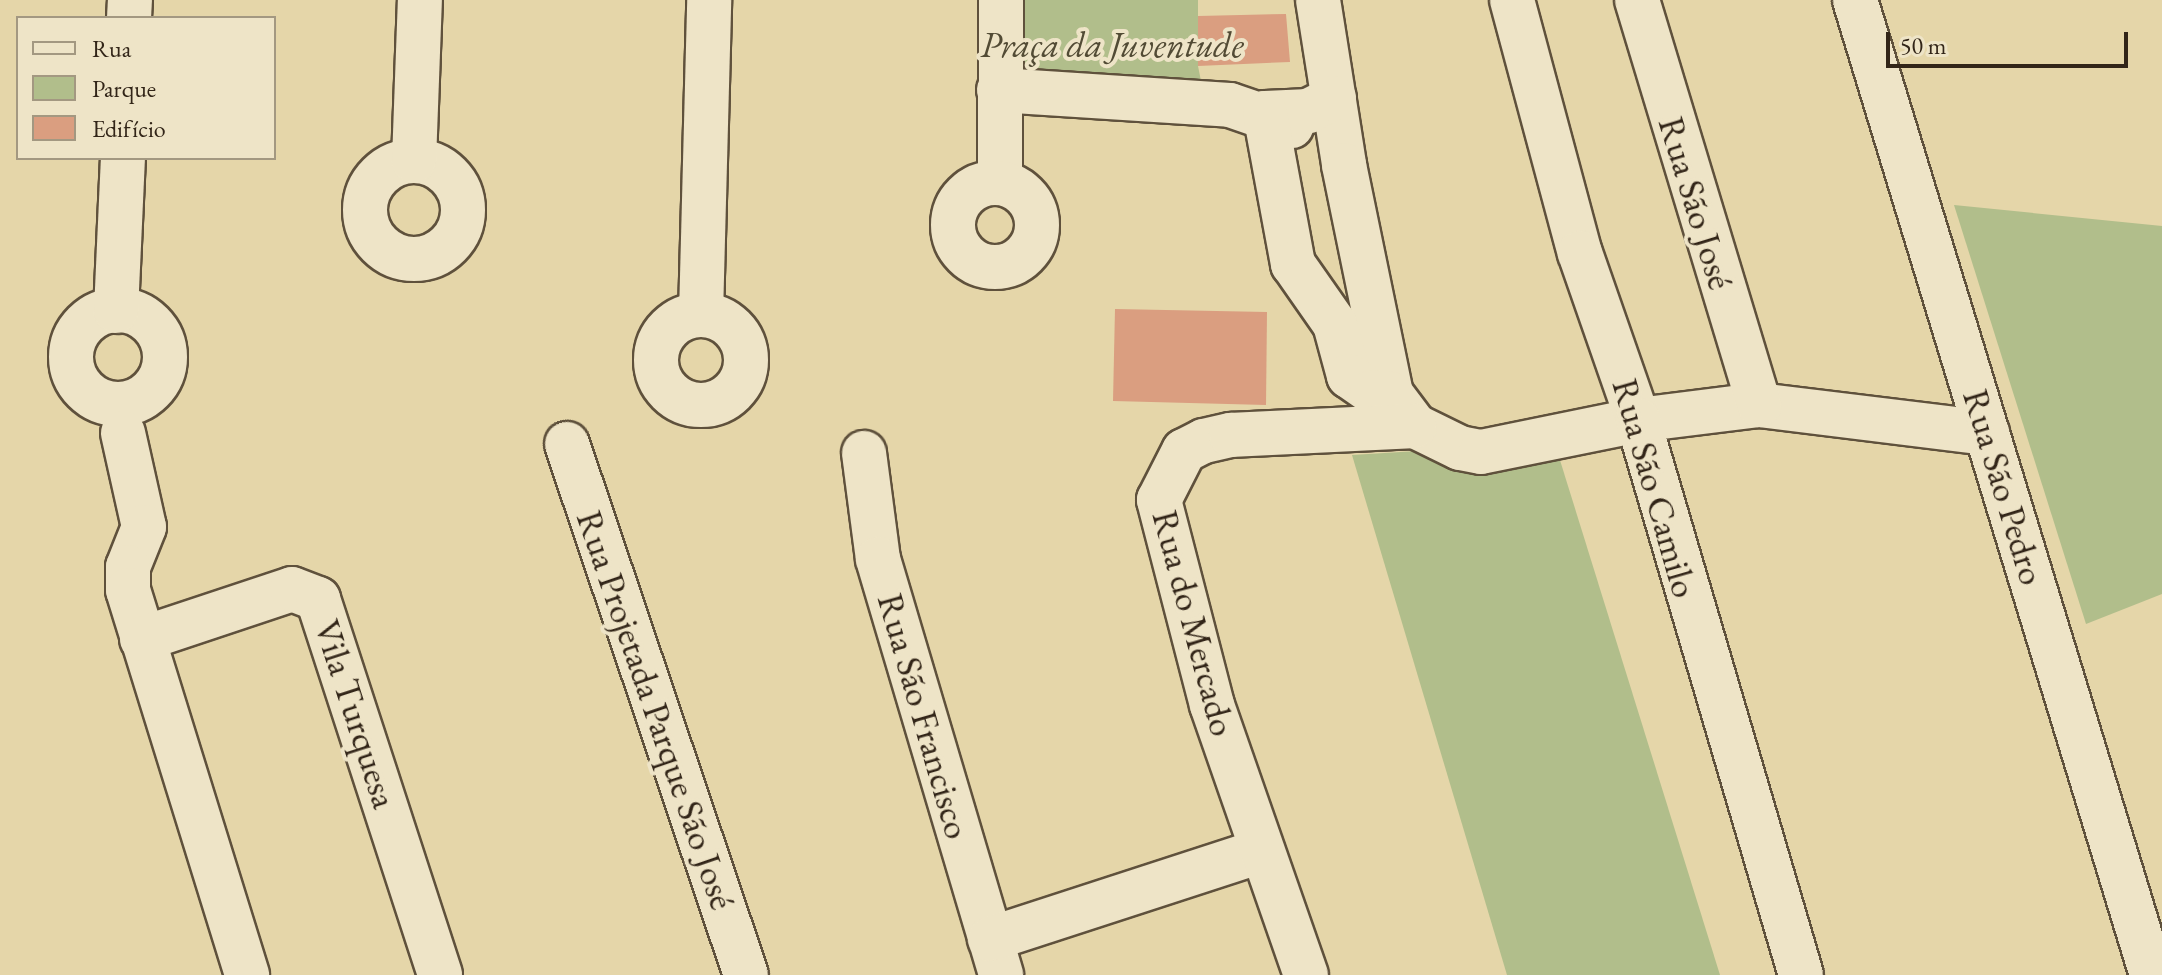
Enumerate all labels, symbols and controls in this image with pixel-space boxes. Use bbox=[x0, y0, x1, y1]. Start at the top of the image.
legend bbox=[16, 16, 276, 160]
scale bar bbox=[1890, 16, 2132, 66]
park label: Praça da Juventude bbox=[980, 23, 1244, 67]
text: 50 m bbox=[1900, 30, 1947, 61]
text: Rua bbox=[92, 33, 131, 64]
text: Parque bbox=[92, 73, 156, 104]
street label: Rua São José bbox=[1649, 112, 1743, 294]
text: Edifício bbox=[92, 113, 166, 144]
street label: Rua São Camilo bbox=[1603, 374, 1707, 602]
street label: Rua São Pedro bbox=[1954, 384, 2054, 590]
street label: Rua Projetada Parque São José bbox=[567, 505, 745, 915]
street label: Rua do Mercado bbox=[1143, 505, 1245, 741]
street label: Rua São Francisco bbox=[868, 588, 980, 844]
street label: Vila Turquesa bbox=[305, 614, 407, 814]

